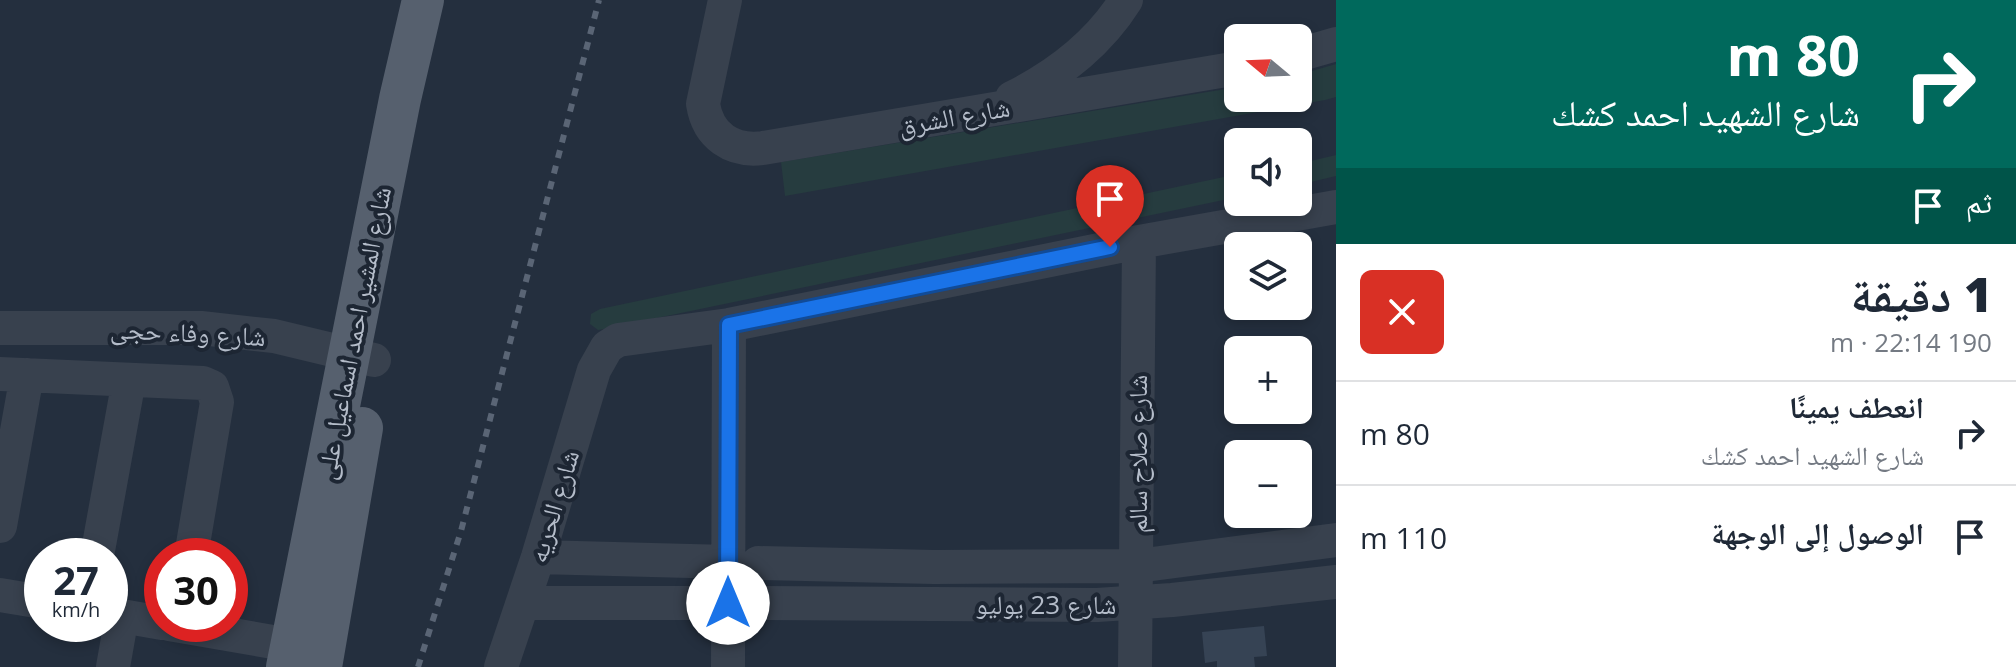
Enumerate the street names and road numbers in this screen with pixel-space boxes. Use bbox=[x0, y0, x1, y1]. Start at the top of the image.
street label: شارع الشرق bbox=[896, 89, 1012, 143]
street label: شارع المشير احمد اسماعيل على bbox=[307, 183, 399, 483]
street label: شارع وفاء حجى bbox=[109, 310, 267, 354]
street label: شارع صلاح سالم bbox=[1119, 375, 1155, 533]
street label: شارع الحريه bbox=[519, 445, 587, 567]
street label: شارع 23 يوليو bbox=[976, 586, 1116, 622]

